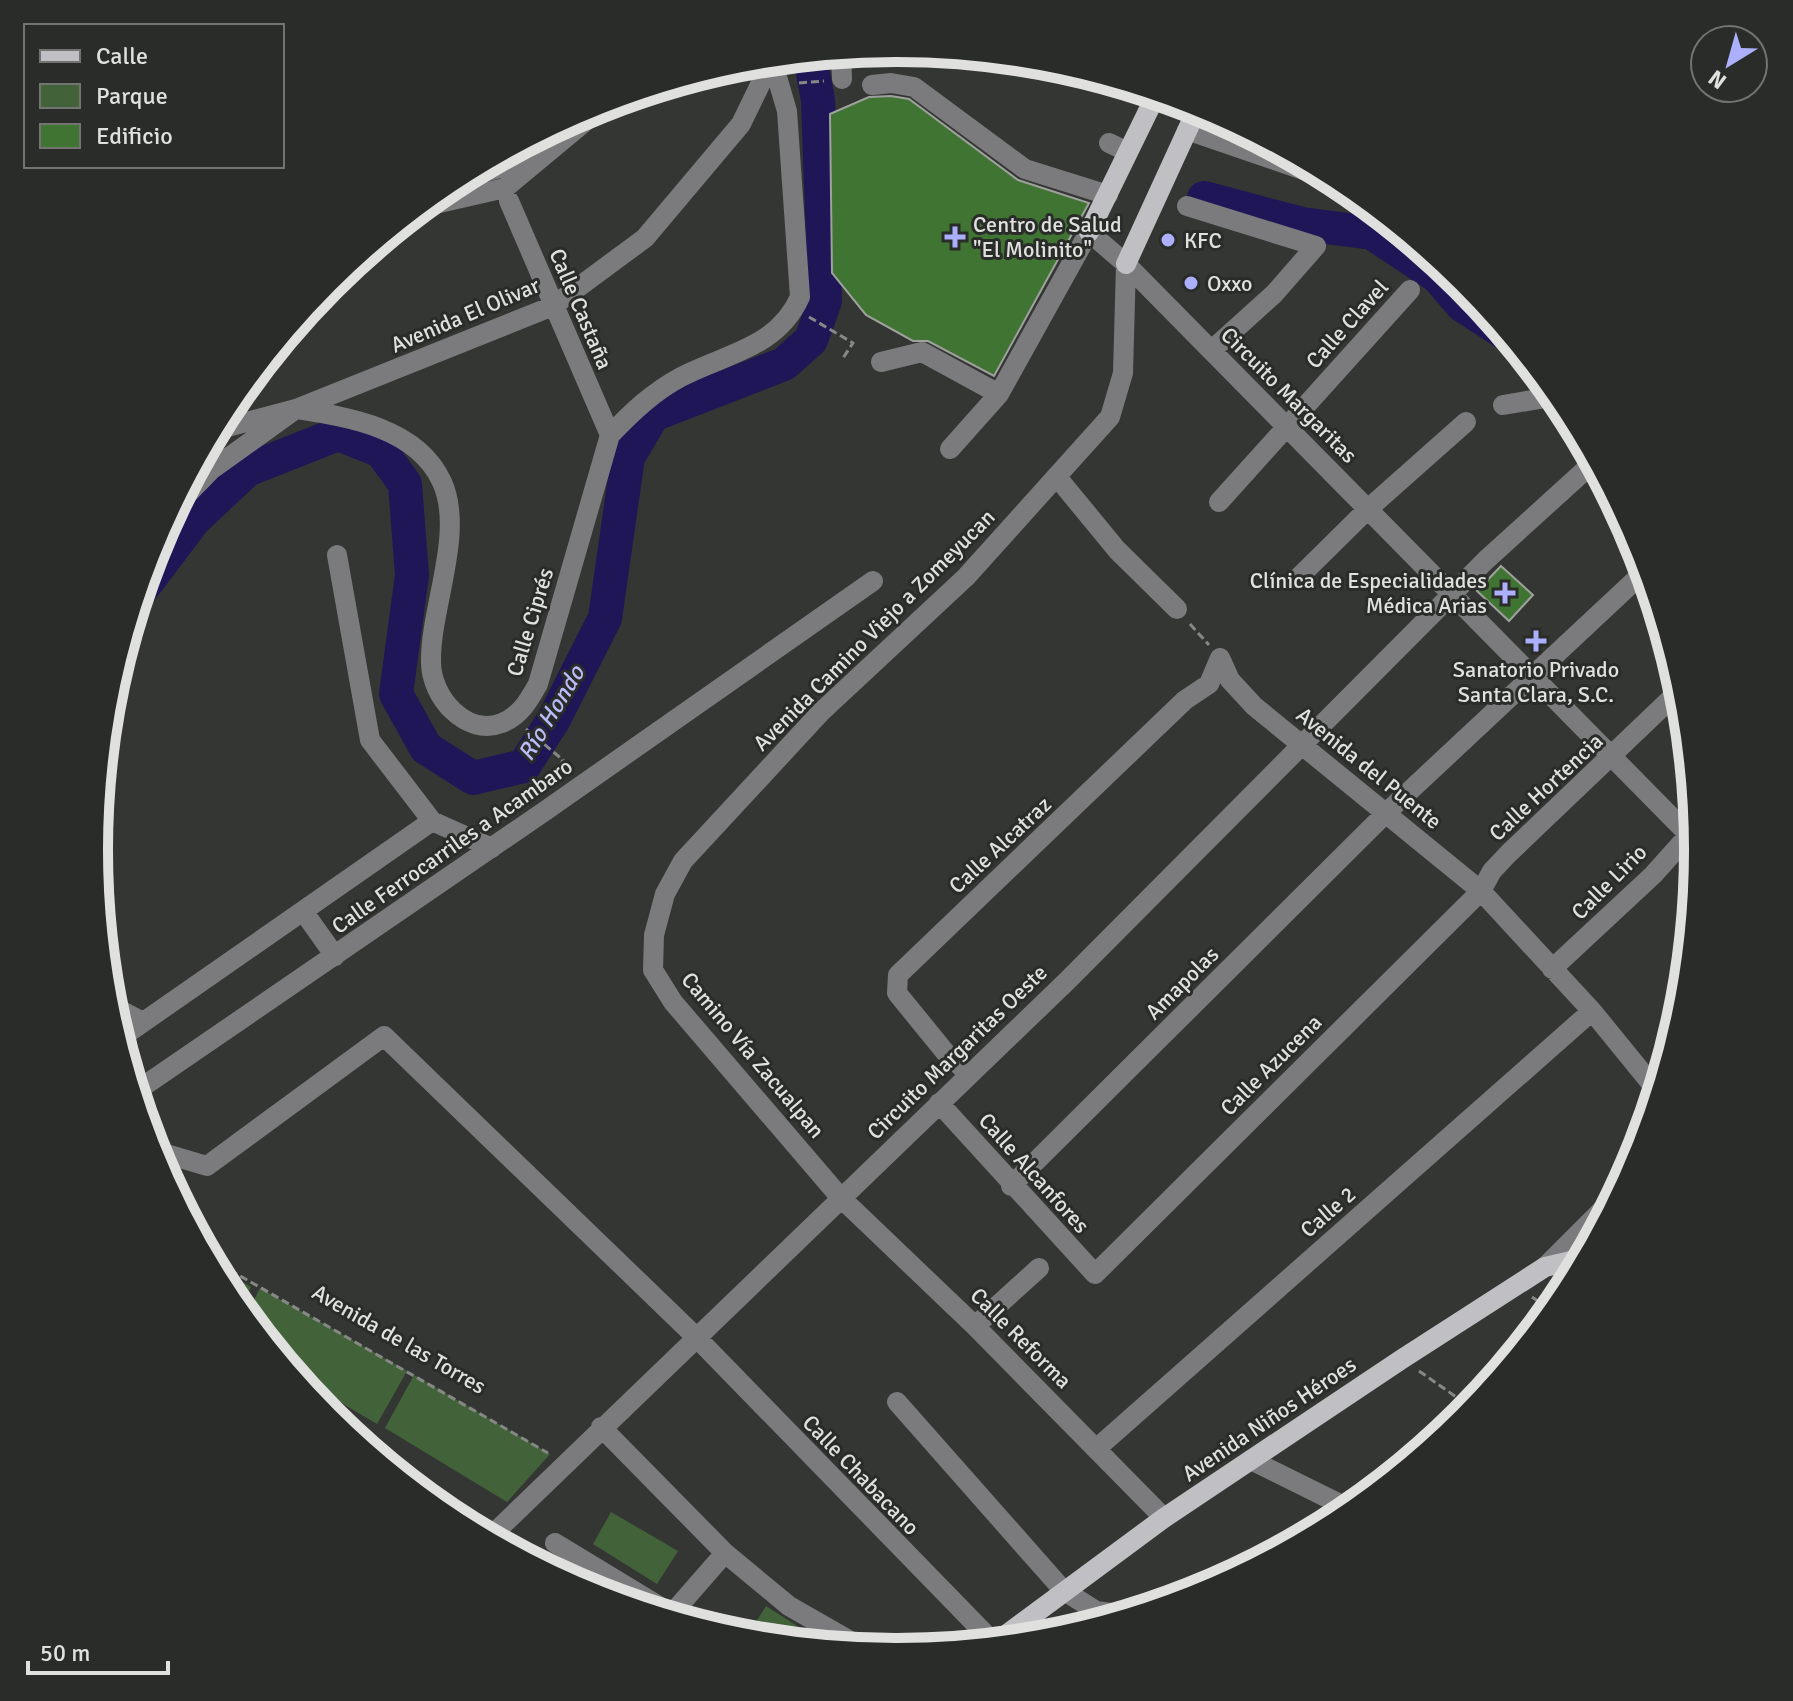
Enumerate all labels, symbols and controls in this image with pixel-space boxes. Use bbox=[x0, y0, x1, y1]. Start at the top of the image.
legend bbox=[24, 24, 284, 168]
north arrow bbox=[1689, 24, 1769, 104]
text: Calle bbox=[96, 41, 148, 71]
text: N bbox=[1703, 64, 1732, 95]
text: Parque bbox=[96, 81, 168, 111]
text: Edificio bbox=[96, 121, 173, 151]
place label: Centro de Salud "El Molinito" bbox=[973, 211, 1122, 263]
marker: Centro de Salud "El Molinito" bbox=[944, 226, 966, 248]
place label: KFC bbox=[1184, 227, 1222, 254]
marker: KFC bbox=[1159, 231, 1177, 249]
street label: Calle Castaña bbox=[543, 245, 619, 373]
place label: Oxxo bbox=[1207, 270, 1253, 297]
street label: Avenida El Olivar bbox=[387, 272, 543, 358]
marker: Oxxo bbox=[1182, 274, 1200, 292]
street label: Calle Clavel bbox=[1300, 274, 1394, 374]
street label: Circuito Margaritas bbox=[1215, 321, 1363, 469]
street label: Avenida Camino Viejo a Zomeyucan bbox=[747, 503, 1001, 757]
street label: Calle Ciprés bbox=[501, 565, 559, 679]
place label: Clínica de Especialidades Médica Arias bbox=[1250, 567, 1487, 619]
marker: Clínica de Especialidades Médica Arias bbox=[1494, 582, 1516, 604]
marker: Sanatorio Privado Santa Clara, S.C. bbox=[1525, 630, 1547, 652]
place label: Sanatorio Privado Santa Clara, S.C. bbox=[1453, 656, 1619, 708]
water label: Río Hondo bbox=[511, 659, 592, 766]
street label: Avenida del Puente bbox=[1291, 701, 1447, 835]
street label: Calle Hortencia bbox=[1484, 727, 1608, 847]
street label: Calle Ferrocarriles a Acambaro bbox=[326, 752, 578, 940]
street label: Calle Alcatraz bbox=[943, 791, 1057, 899]
street label: Calle Lirio bbox=[1566, 839, 1652, 925]
street label: Amapolas bbox=[1140, 941, 1224, 1025]
street label: Circuito Margaritas Oeste bbox=[861, 959, 1053, 1145]
street label: Camino Vía Zacualpan bbox=[676, 966, 830, 1144]
street label: Calle Azucena bbox=[1215, 1009, 1327, 1121]
street label: Calle Alcanfores bbox=[973, 1107, 1095, 1239]
street label: Calle 2 bbox=[1295, 1181, 1361, 1243]
street label: Avenida de las Torres bbox=[307, 1278, 491, 1400]
street label: Calle Reforma bbox=[965, 1282, 1077, 1394]
street label: Avenida Niños Héroes bbox=[1177, 1351, 1361, 1487]
street label: Calle Chabacano bbox=[797, 1409, 925, 1541]
scale bar bbox=[28, 1625, 168, 1675]
text: 50 m bbox=[40, 1638, 90, 1668]

